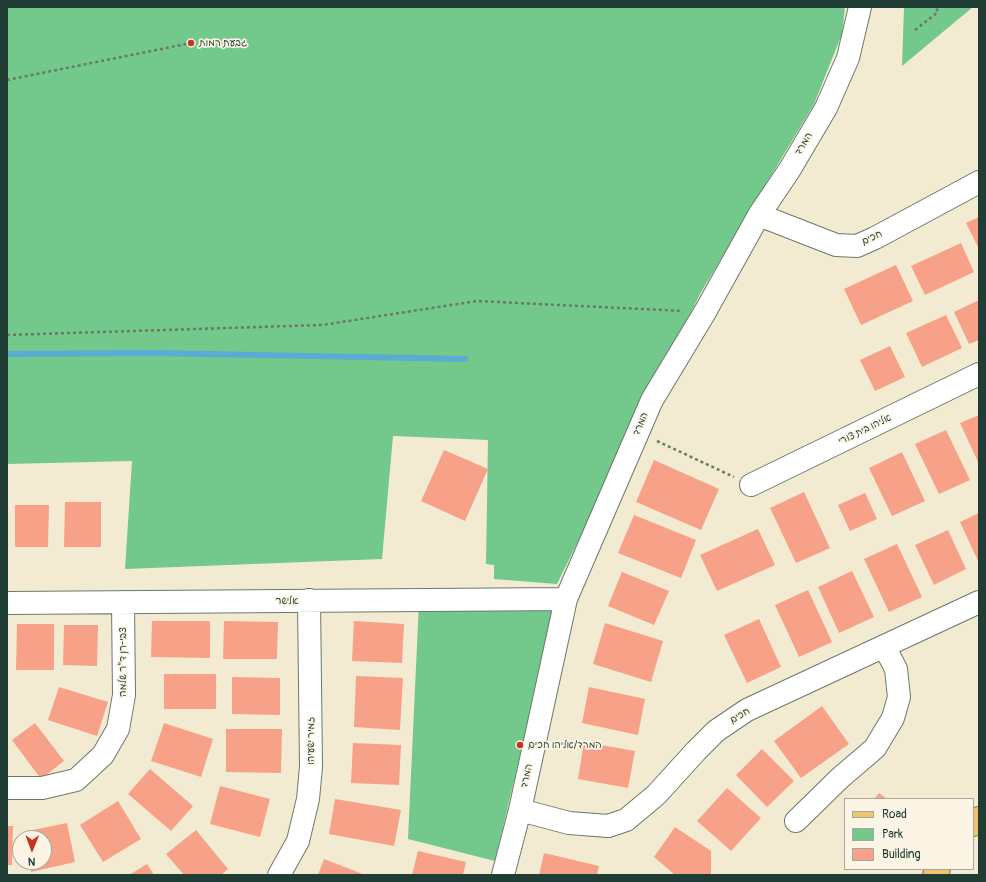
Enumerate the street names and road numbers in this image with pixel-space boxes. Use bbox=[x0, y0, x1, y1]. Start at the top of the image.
street label: המרד bbox=[793, 130, 815, 158]
street label: חכים bbox=[860, 228, 884, 248]
street label: המרד bbox=[631, 410, 651, 438]
street label: אליהו בית צורי bbox=[836, 412, 894, 448]
street label: אלישר bbox=[276, 595, 298, 607]
street label: צבי-רן ד"ר שלמה bbox=[117, 627, 129, 697]
street label: חכים bbox=[728, 705, 752, 727]
street label: זמיר ישעיהו bbox=[305, 717, 317, 765]
street label: המרד bbox=[519, 763, 535, 789]

